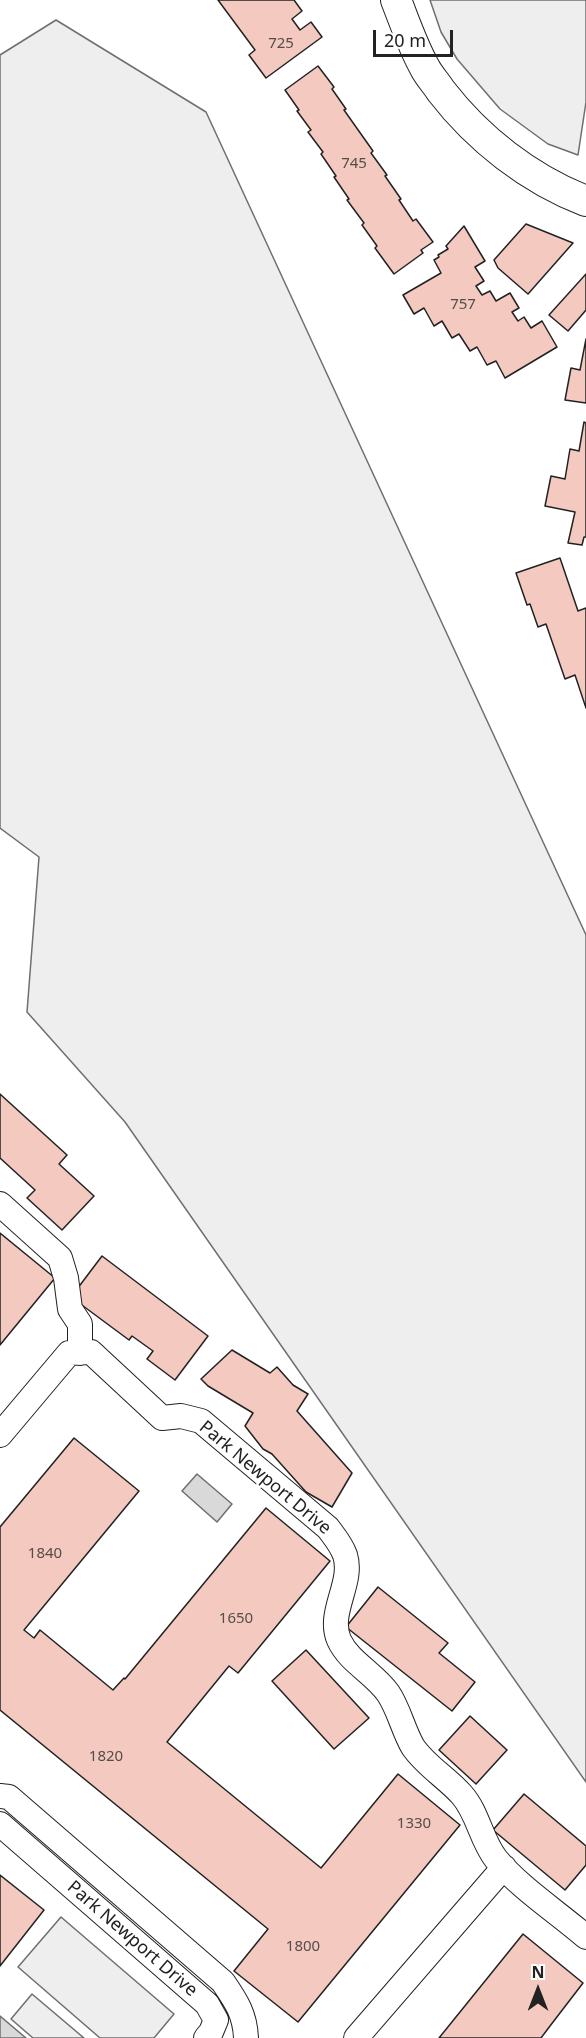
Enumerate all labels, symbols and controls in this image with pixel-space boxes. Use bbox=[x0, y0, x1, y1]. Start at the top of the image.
scale bar bbox=[376, 18, 456, 56]
text: 20 m bbox=[384, 28, 426, 52]
house number: 725 bbox=[268, 35, 294, 53]
house number: 745 bbox=[341, 155, 367, 173]
house number: 757 bbox=[450, 296, 476, 314]
street label: Park Newport Drive bbox=[195, 1417, 335, 1539]
house number: 1840 bbox=[28, 1545, 62, 1563]
house number: 1650 bbox=[219, 1610, 253, 1628]
house number: 1820 bbox=[89, 1748, 123, 1766]
house number: 1330 bbox=[397, 1815, 431, 1833]
street label: Park Newport Drive bbox=[62, 1877, 202, 2001]
house number: 1800 bbox=[286, 1938, 320, 1956]
north arrow bbox=[508, 1960, 568, 2020]
text: N bbox=[531, 1961, 545, 1983]

